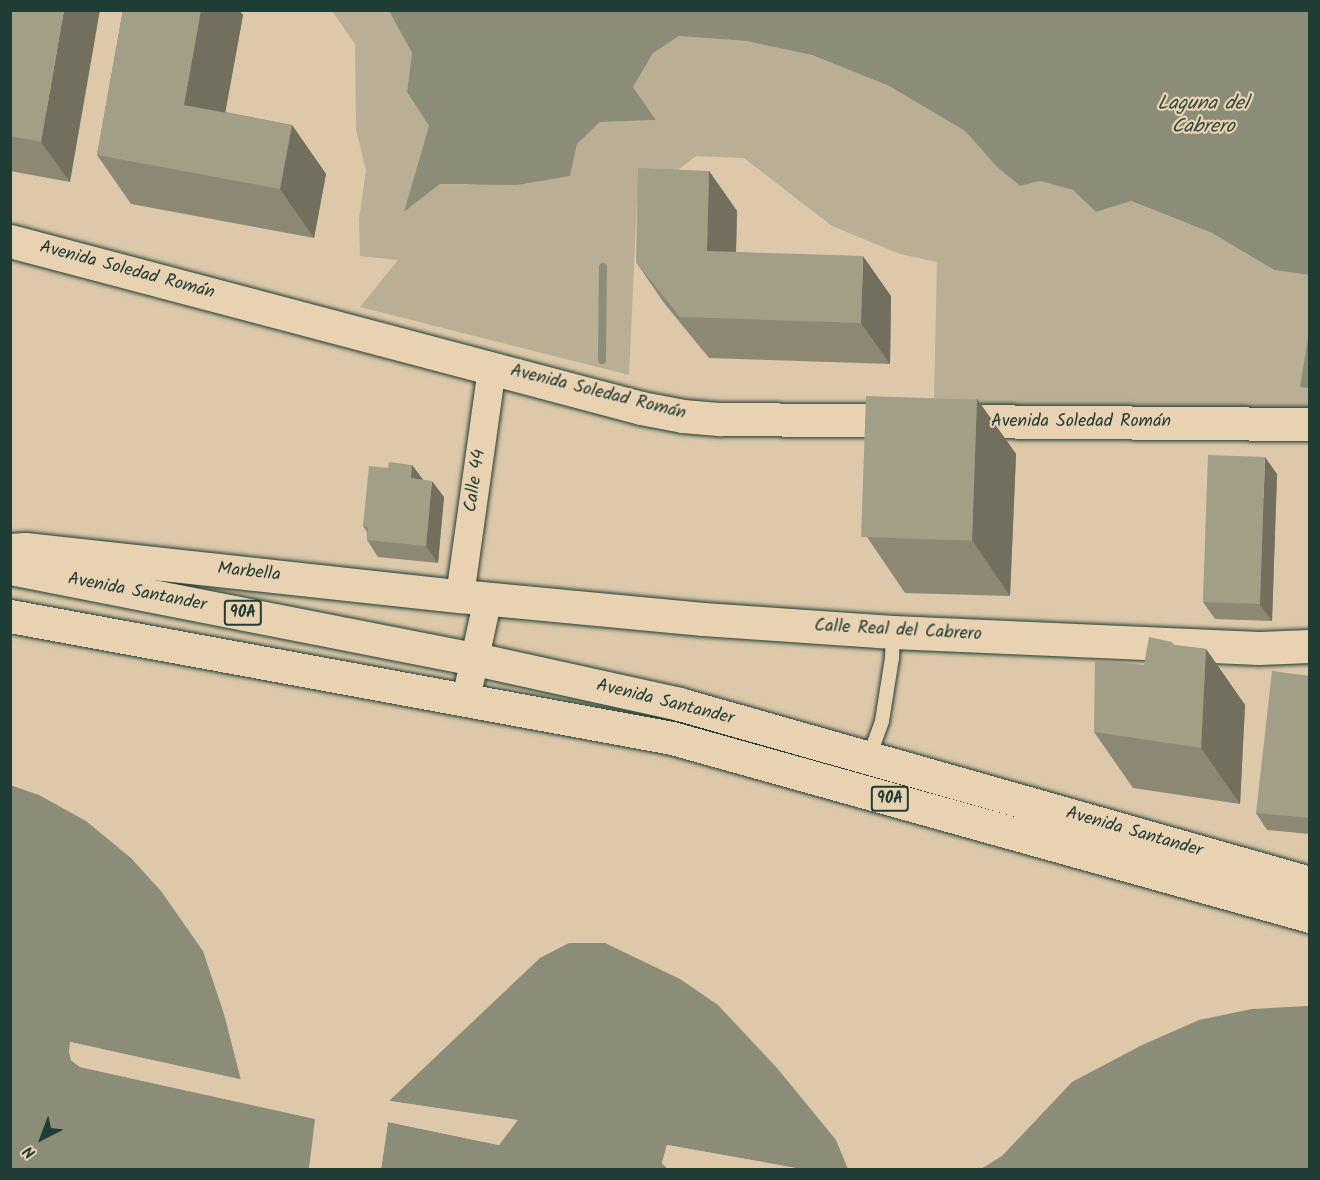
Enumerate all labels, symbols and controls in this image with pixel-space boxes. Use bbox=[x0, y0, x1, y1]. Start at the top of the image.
water label: Laguna del Cabrero bbox=[1157, 93, 1249, 140]
street label: Avenida Soledad Román bbox=[37, 237, 217, 305]
street label: Avenida Soledad Román bbox=[508, 361, 688, 425]
street label: Avenida Soledad Román bbox=[991, 411, 1171, 433]
street label: Calle 44 bbox=[461, 448, 491, 514]
street label: Marbella bbox=[216, 559, 282, 587]
street label: Avenida Santander bbox=[66, 569, 208, 617]
road number: 90A bbox=[224, 600, 262, 626]
street label: Calle Real del Cabrero bbox=[814, 616, 982, 646]
street label: Avenida Santander bbox=[594, 675, 736, 731]
road number: 90A bbox=[870, 786, 910, 812]
street label: Avenida Santander bbox=[1063, 803, 1205, 863]
north arrow bbox=[12, 1108, 72, 1168]
text: N bbox=[18, 1139, 42, 1164]

